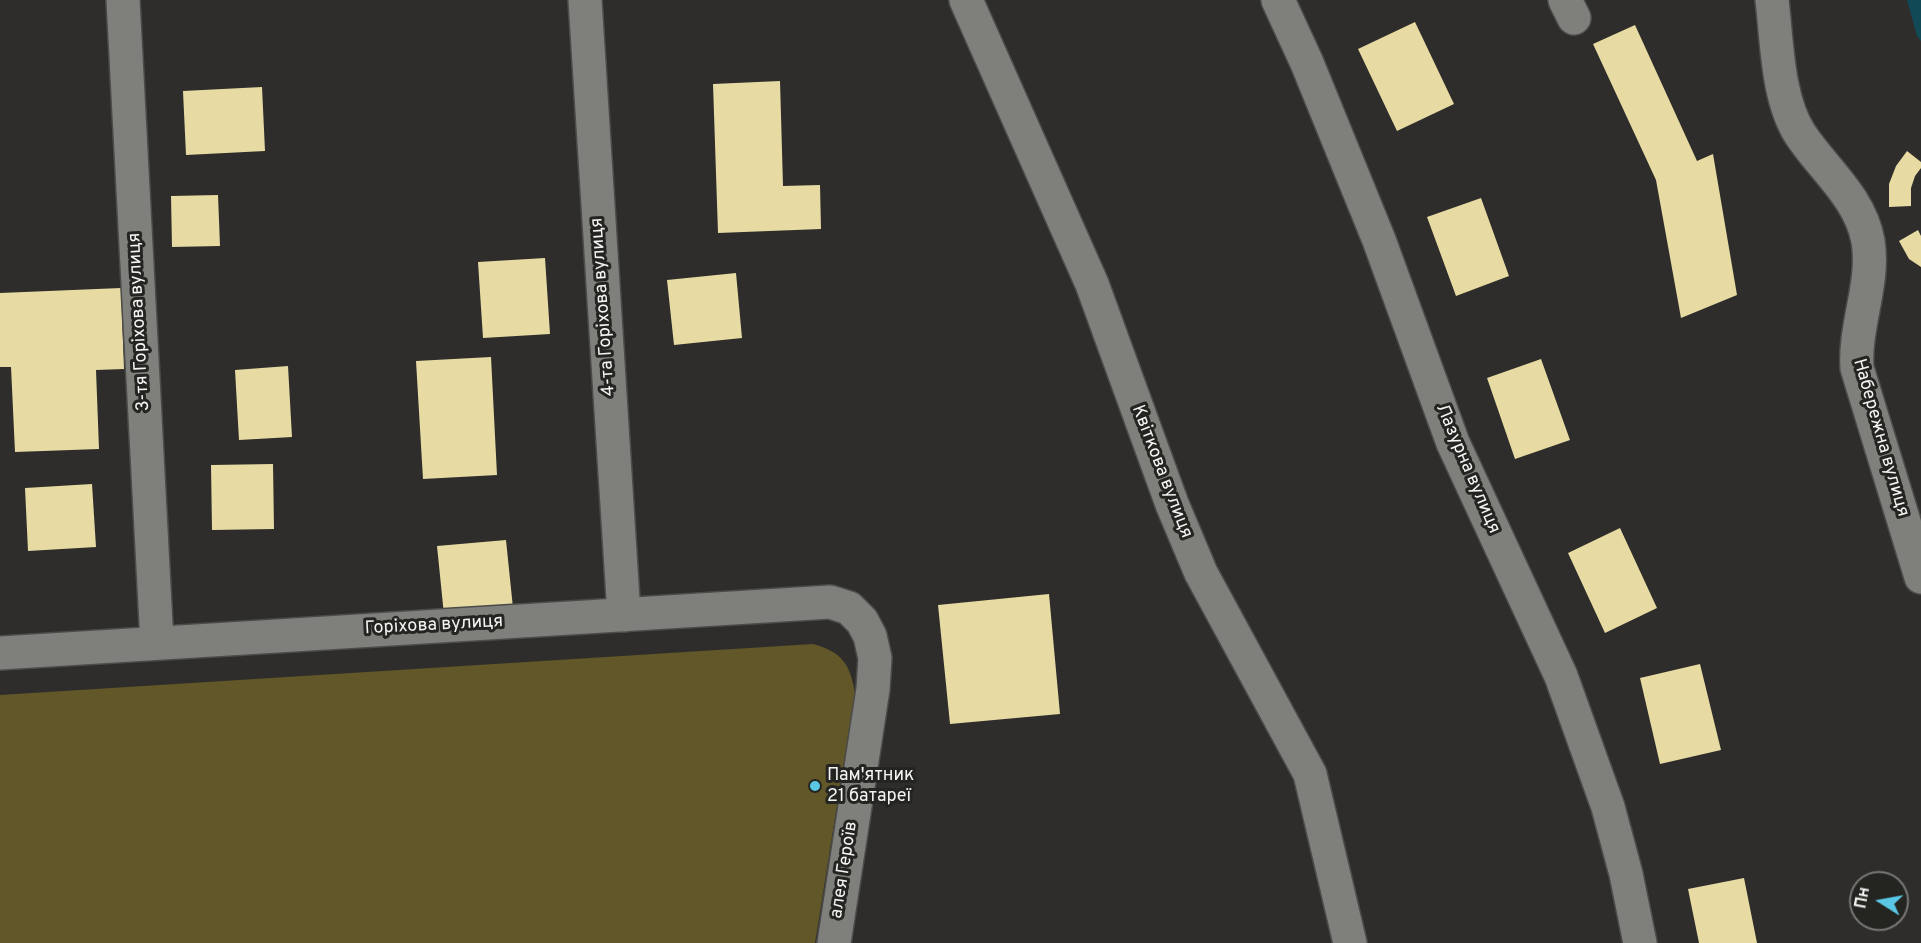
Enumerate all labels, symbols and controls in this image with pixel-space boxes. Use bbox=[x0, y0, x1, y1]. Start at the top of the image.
street label: 4-та Горіхова вулиця bbox=[587, 217, 621, 397]
street label: 3-тя Горіхова вулиця bbox=[125, 232, 155, 412]
street label: Набережна вулиця bbox=[1847, 356, 1913, 520]
street label: Лазурна вулиця bbox=[1430, 401, 1504, 537]
street label: Квіткова вулиця bbox=[1126, 402, 1196, 542]
street label: Горіхова вулиця bbox=[364, 612, 504, 640]
place label: Пам'ятник 21 батареї bbox=[827, 765, 914, 808]
marker: Пам'ятник 21 батареї bbox=[808, 779, 822, 793]
street label: алея Героїв bbox=[827, 820, 863, 920]
north arrow bbox=[1849, 871, 1909, 931]
text: Пн bbox=[1851, 885, 1875, 910]

